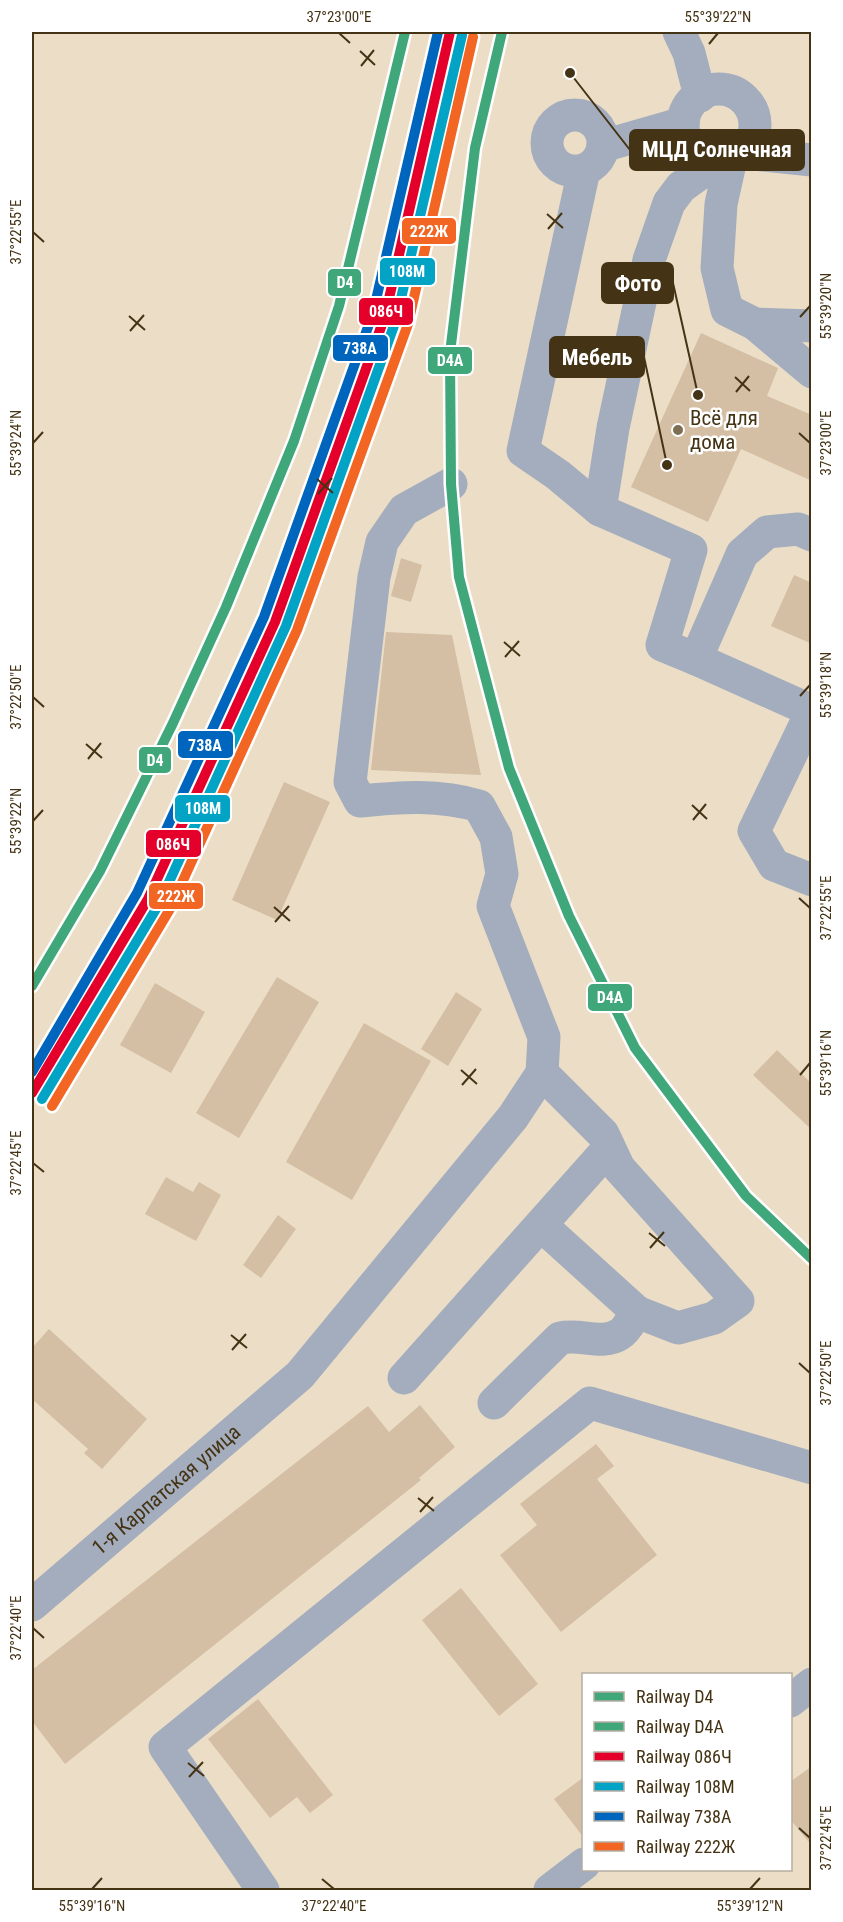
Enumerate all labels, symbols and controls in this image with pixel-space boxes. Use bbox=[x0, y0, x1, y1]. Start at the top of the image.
text: 37°23'00"E bbox=[307, 8, 371, 26]
text: 55°39'22"N bbox=[685, 8, 751, 26]
callout: МЦД Солнечная bbox=[630, 130, 804, 170]
text: МЦД Солнечная bbox=[642, 137, 792, 162]
text: 37°22'55"E bbox=[7, 200, 25, 264]
line badge: 222Ж bbox=[401, 217, 457, 245]
text: 222Ж bbox=[410, 222, 448, 241]
line badge: 108М bbox=[379, 257, 436, 286]
text: 108М bbox=[389, 262, 425, 281]
callout: Фото bbox=[602, 263, 673, 303]
line badge: D4 bbox=[327, 268, 362, 297]
text: Фото bbox=[614, 271, 662, 296]
text: D4 bbox=[336, 273, 354, 292]
text: 55°39'20"N bbox=[817, 273, 835, 339]
line badge: 086Ч bbox=[358, 297, 414, 326]
text: 086Ч bbox=[369, 302, 403, 321]
line badge: 738А bbox=[332, 334, 389, 362]
callout: Мебель bbox=[550, 337, 644, 377]
text: 738А bbox=[343, 339, 377, 358]
text: Мебель bbox=[562, 345, 632, 370]
line badge: D4А bbox=[427, 346, 473, 375]
text: D4А bbox=[437, 351, 464, 370]
place label: Всё для дома bbox=[690, 406, 758, 454]
text: 55°39'24"N bbox=[7, 410, 25, 476]
text: 37°23'00"E bbox=[817, 411, 835, 475]
marker: Всё для дома bbox=[671, 423, 685, 437]
text: 55°39'18"N bbox=[817, 652, 835, 718]
text: 37°22'50"E bbox=[7, 665, 25, 729]
line badge: 738А bbox=[177, 730, 234, 759]
text: 738А bbox=[188, 736, 222, 755]
line badge: D4 bbox=[138, 746, 172, 774]
text: D4 bbox=[146, 751, 164, 770]
text: 55°39'22"N bbox=[7, 788, 25, 854]
line badge: 108М bbox=[174, 794, 231, 823]
text: 108М bbox=[185, 799, 221, 818]
line badge: 086Ч bbox=[145, 829, 202, 858]
text: 086Ч bbox=[156, 835, 190, 854]
text: 37°22'55"E bbox=[817, 876, 835, 940]
line badge: 222Ж bbox=[148, 882, 204, 910]
text: 222Ж bbox=[157, 887, 195, 906]
line badge: D4А bbox=[587, 983, 633, 1012]
text: D4А bbox=[597, 988, 624, 1007]
text: 55°39'16"N bbox=[817, 1030, 835, 1096]
text: 37°22'45"E bbox=[7, 1131, 25, 1195]
text: 37°22'50"E bbox=[817, 1341, 835, 1405]
street label: 1-я Карпатская улица bbox=[87, 1420, 245, 1560]
text: 37°22'40"E bbox=[7, 1596, 25, 1660]
legend bbox=[582, 1673, 792, 1871]
text: Railway D4 bbox=[636, 1686, 714, 1707]
text: Railway D4А bbox=[636, 1716, 724, 1737]
text: Railway 086Ч bbox=[636, 1746, 732, 1767]
text: Railway 108М bbox=[636, 1776, 735, 1797]
text: Railway 738А bbox=[636, 1806, 732, 1827]
text: 37°22'45"E bbox=[817, 1806, 835, 1870]
text: Railway 222Ж bbox=[636, 1836, 735, 1857]
text: 55°39'16"N bbox=[59, 1897, 125, 1915]
text: 37°22'40"E bbox=[302, 1897, 366, 1915]
text: 55°39'12"N bbox=[717, 1897, 783, 1915]

